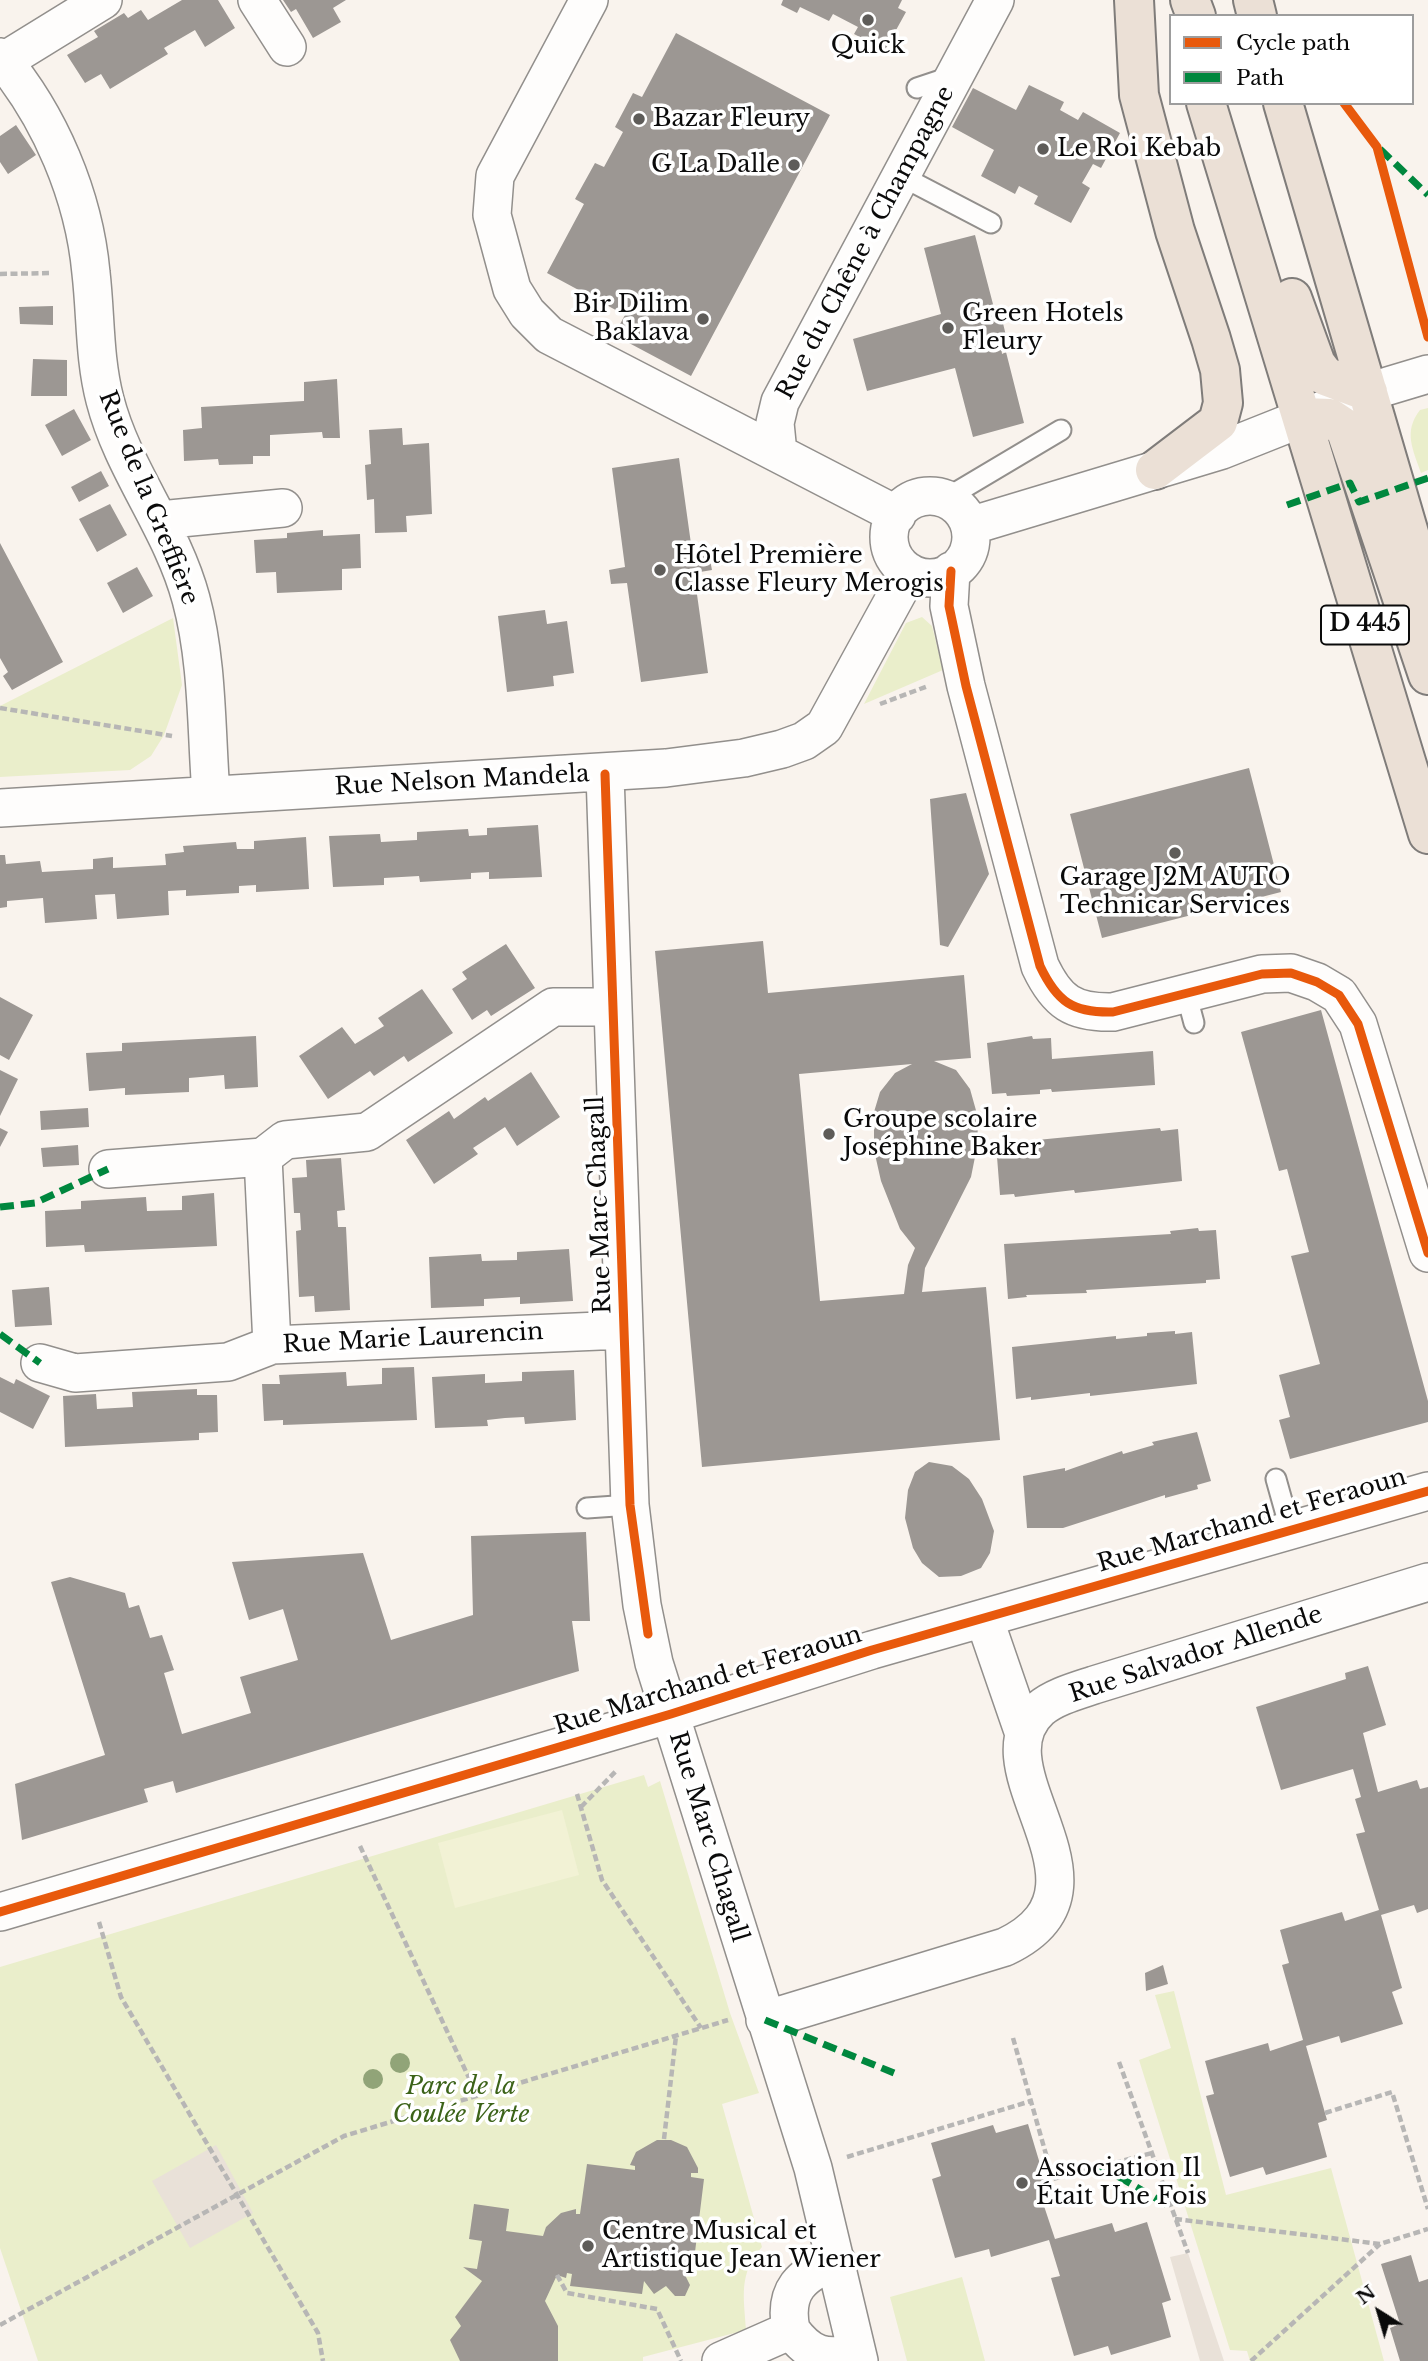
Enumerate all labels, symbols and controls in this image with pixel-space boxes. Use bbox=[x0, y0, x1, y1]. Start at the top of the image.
marker: Quick bbox=[860, 12, 876, 28]
legend bbox=[1169, 14, 1414, 105]
text: Cycle path bbox=[1236, 30, 1350, 56]
place label: Quick bbox=[831, 32, 905, 60]
text: Path bbox=[1236, 65, 1284, 91]
street label: Rue du Chêne à Champagne bbox=[771, 81, 961, 405]
place label: Bazar Fleury bbox=[653, 105, 810, 133]
marker: Bazar Fleury bbox=[631, 111, 647, 127]
place label: Le Roi Kebab bbox=[1057, 135, 1221, 163]
marker: Le Roi Kebab bbox=[1035, 141, 1051, 157]
place label: G La Dalle bbox=[651, 151, 780, 179]
marker: G La Dalle bbox=[786, 157, 802, 173]
place label: Bir Dilim Baklava bbox=[573, 291, 689, 347]
place label: Green Hotels Fleury bbox=[962, 300, 1124, 356]
marker: Bir Dilim Baklava bbox=[695, 311, 711, 327]
marker: Green Hotels Fleury bbox=[940, 320, 956, 336]
street label: Rue de la Greffière bbox=[92, 387, 204, 609]
place label: Hôtel Première Classe Fleury Merogis bbox=[674, 542, 944, 598]
marker: Hôtel Première Classe Fleury Merogis bbox=[652, 562, 668, 578]
road number: D 445 bbox=[1321, 606, 1409, 645]
street label: Rue Nelson Mandela bbox=[334, 760, 590, 802]
marker: Garage J2M AUTO Technicar Services bbox=[1167, 845, 1183, 861]
place label: Garage J2M AUTO Technicar Services bbox=[1059, 864, 1291, 920]
street label: Rue Marc Chagall bbox=[582, 1095, 618, 1315]
place label: Groupe scolaire Joséphine Baker bbox=[843, 1106, 1041, 1162]
marker: Groupe scolaire Joséphine Baker bbox=[821, 1126, 837, 1142]
street label: Rue Marie Laurencin bbox=[282, 1318, 544, 1360]
street label: Rue Marchand et Feraoun bbox=[1094, 1463, 1410, 1579]
street label: Rue Salvador Allende bbox=[1066, 1600, 1326, 1710]
street label: Rue Marchand et Feraoun bbox=[551, 1620, 865, 1742]
street label: Rue Marc Chagall bbox=[662, 1728, 754, 1946]
park label: Parc de la Coulée Verte bbox=[393, 2073, 529, 2129]
place label: Association Il Était Une Fois bbox=[1036, 2155, 1207, 2211]
marker: Association Il Était Une Fois bbox=[1014, 2175, 1030, 2191]
place label: Centre Musical et Artistique Jean Wiener bbox=[602, 2218, 881, 2274]
marker: Centre Musical et Artistique Jean Wiener bbox=[580, 2238, 596, 2254]
north arrow bbox=[1344, 2277, 1414, 2347]
text: N bbox=[1352, 2280, 1380, 2309]

